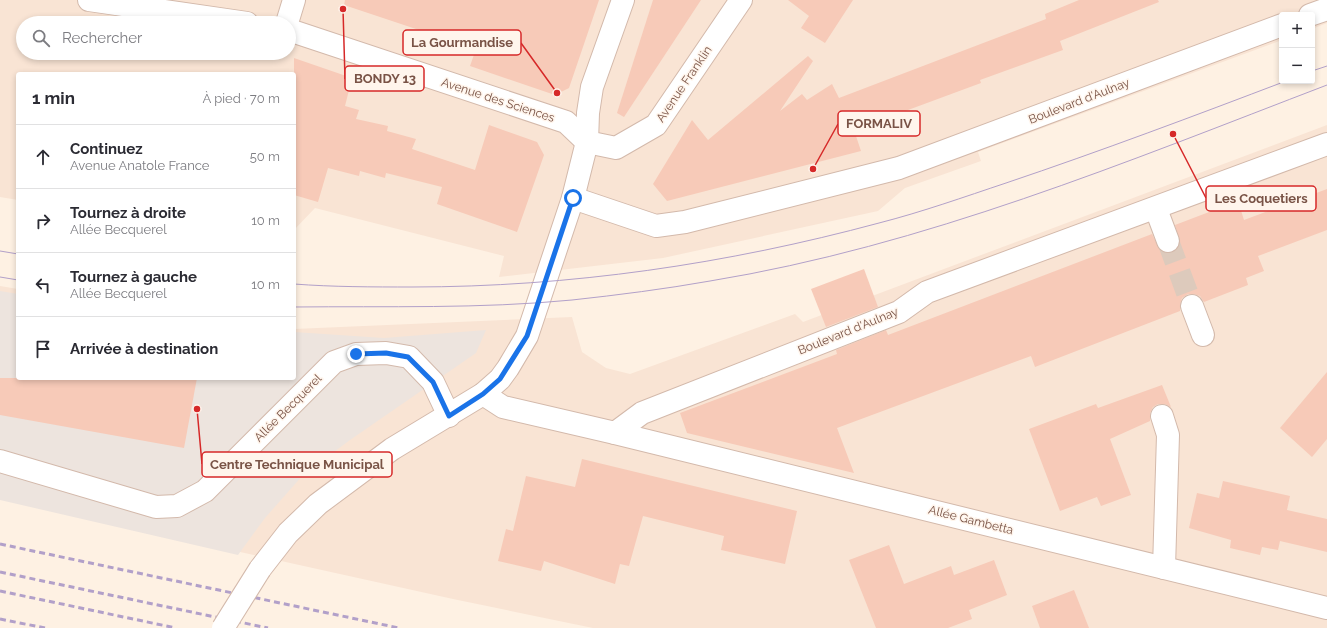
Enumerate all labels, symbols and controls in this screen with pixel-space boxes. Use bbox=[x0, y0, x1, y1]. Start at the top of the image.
map controls bbox=[1279, 12, 1315, 84]
button: + bbox=[1279, 12, 1315, 48]
search box bbox=[16, 16, 296, 60]
icon: search bbox=[30, 27, 52, 49]
text: Rechercher bbox=[62, 29, 142, 47]
callout: La Gourmandise bbox=[403, 30, 521, 55]
text: La Gourmandise bbox=[411, 35, 513, 50]
street label: Avenue Franklin bbox=[653, 43, 715, 125]
button: − bbox=[1279, 48, 1315, 84]
callout: BONDY 13 bbox=[345, 66, 424, 91]
text: BONDY 13 bbox=[354, 71, 416, 86]
street label: Avenue des Sciences bbox=[440, 75, 557, 125]
street label: Boulevard d'Aulnay bbox=[1027, 75, 1132, 127]
text: 1 min bbox=[32, 88, 75, 108]
text: À pied · 70 m bbox=[203, 91, 280, 106]
callout: FORMALIV bbox=[838, 111, 920, 136]
text: FORMALIV bbox=[846, 116, 912, 131]
text: Continuez bbox=[70, 140, 143, 158]
icon: ahead bbox=[32, 146, 54, 168]
text: 50 m bbox=[250, 149, 280, 164]
text: Avenue Anatole France bbox=[70, 158, 209, 173]
callout: Les Coquetiers bbox=[1206, 186, 1316, 211]
route start bbox=[564, 189, 582, 207]
text: Les Coquetiers bbox=[1214, 191, 1308, 206]
text: Tournez à droite bbox=[70, 204, 186, 222]
icon: right bbox=[32, 210, 54, 232]
text: 10 m bbox=[251, 213, 280, 228]
text: Allée Becquerel bbox=[70, 222, 167, 237]
text: Tournez à gauche bbox=[70, 268, 197, 286]
icon: left bbox=[32, 274, 54, 296]
text: 10 m bbox=[251, 277, 280, 292]
text: Allée Becquerel bbox=[70, 286, 167, 301]
street label: Boulevard d'Aulnay bbox=[796, 304, 901, 358]
icon: arrive bbox=[32, 338, 54, 360]
text: Arrivée à destination bbox=[70, 340, 218, 358]
route end bbox=[347, 345, 365, 363]
street label: Allée Becquerel bbox=[251, 371, 325, 445]
callout: Centre Technique Municipal bbox=[202, 452, 392, 477]
text: Centre Technique Municipal bbox=[210, 457, 385, 472]
street label: Allée Gambetta bbox=[927, 503, 1015, 537]

